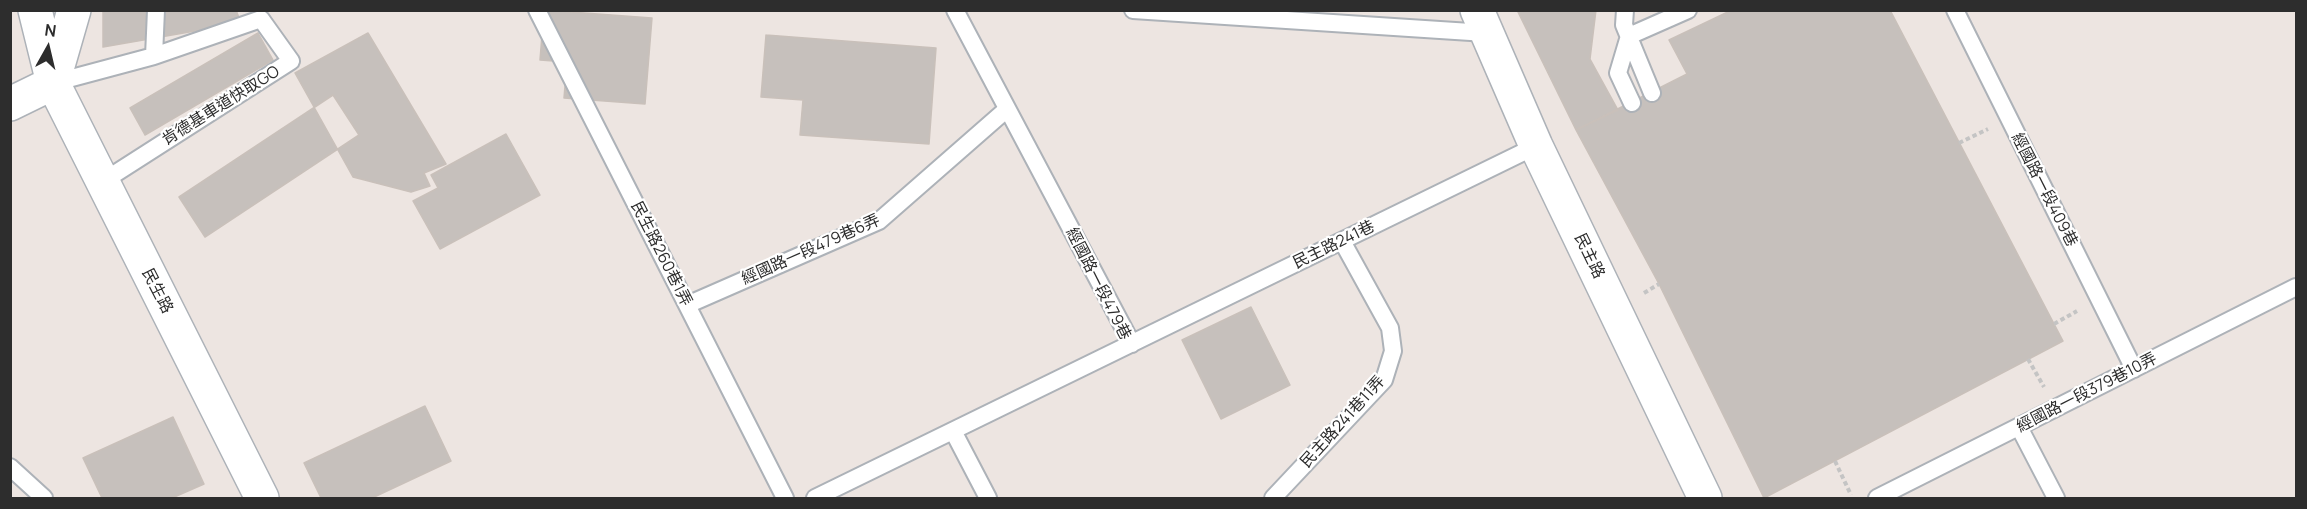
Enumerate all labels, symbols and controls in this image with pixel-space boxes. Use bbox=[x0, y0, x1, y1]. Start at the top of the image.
north arrow bbox=[18, 18, 78, 78]
text: N bbox=[43, 18, 58, 42]
street label: 肯德基車道快取GO bbox=[159, 62, 283, 150]
street label: 經國路一段409巷 bbox=[2007, 130, 2081, 250]
street label: 民生路260巷1弄 bbox=[626, 198, 696, 310]
street label: 經國路一段479巷6弄 bbox=[739, 211, 883, 289]
street label: 民主路241巷 bbox=[1290, 217, 1378, 273]
street label: 經國路一段479巷 bbox=[1061, 225, 1135, 343]
street label: 民主路 bbox=[1570, 230, 1608, 282]
street label: 民生路 bbox=[138, 265, 176, 317]
street label: 經國路一段379巷10弄 bbox=[2014, 349, 2160, 437]
street label: 民主路241巷11弄 bbox=[1297, 372, 1389, 472]

